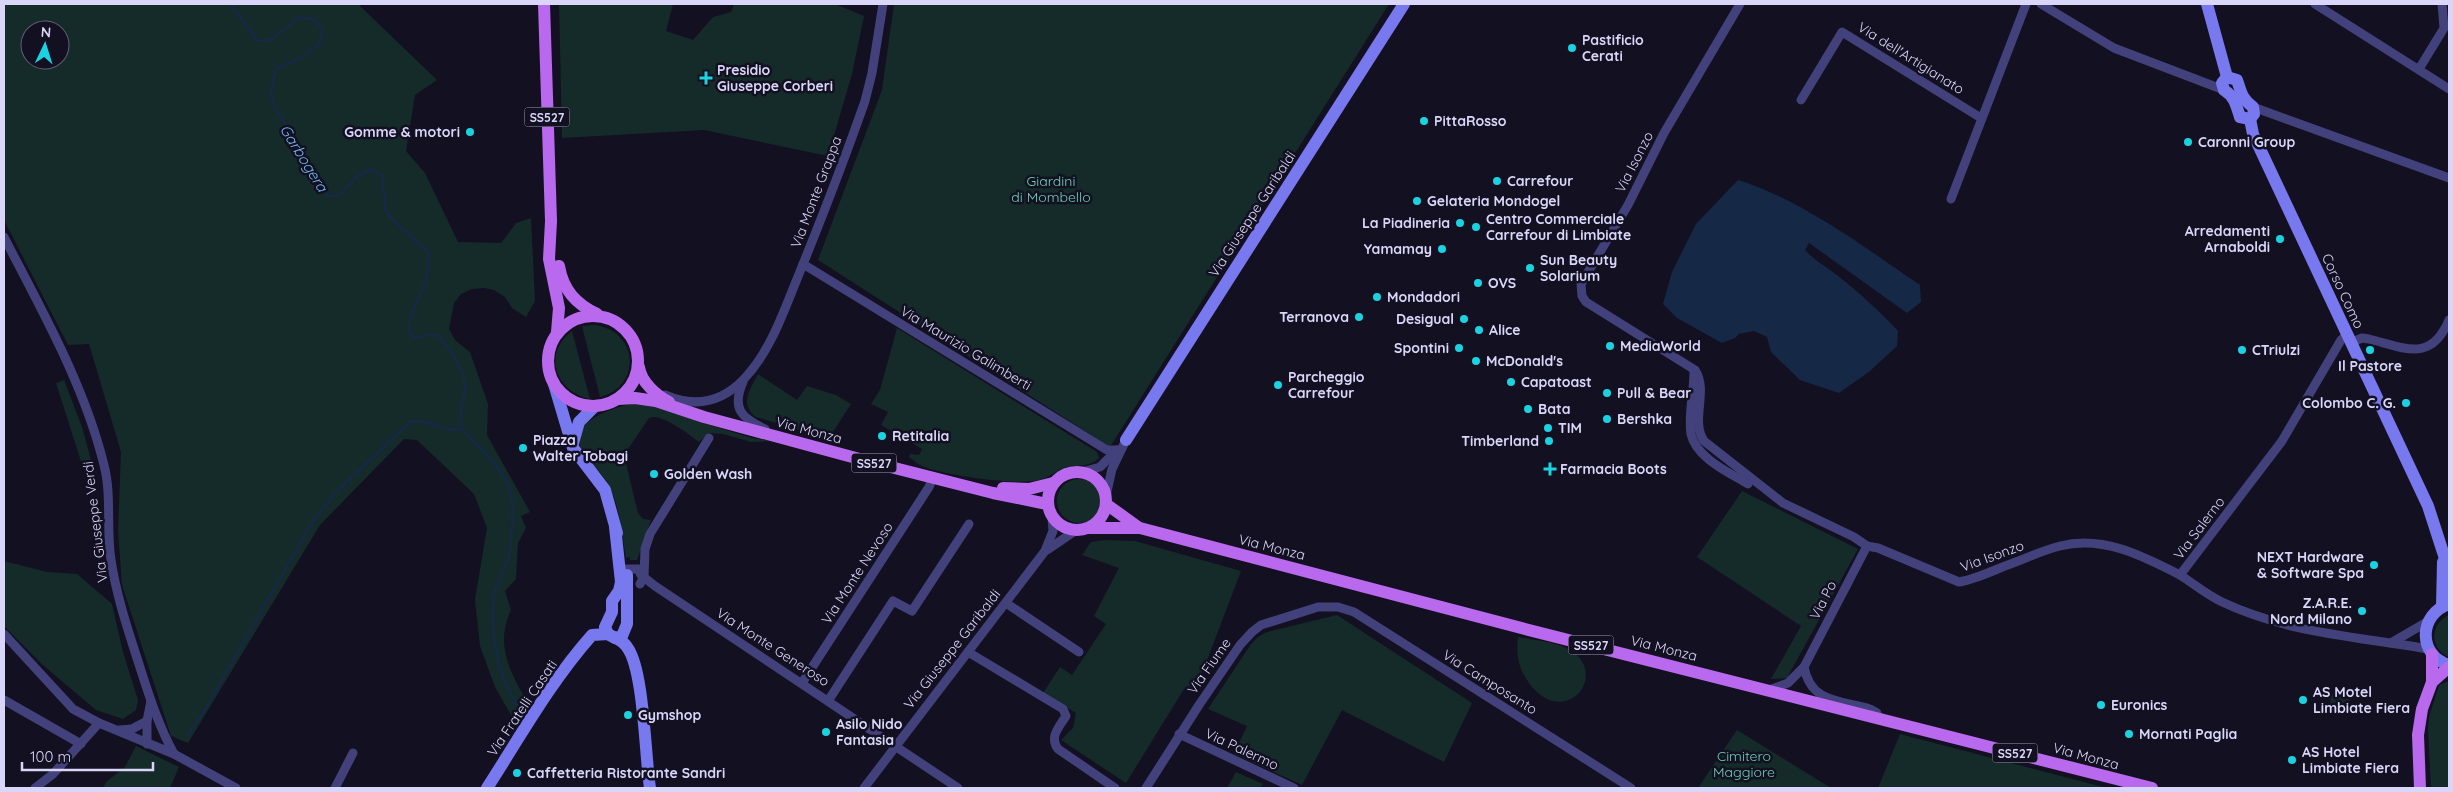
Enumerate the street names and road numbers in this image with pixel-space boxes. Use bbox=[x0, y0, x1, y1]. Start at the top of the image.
street label: Via dell'Artigianato bbox=[1854, 18, 1968, 98]
road number: SS527 bbox=[524, 108, 570, 126]
street label: Via Isonzo bbox=[1611, 128, 1657, 196]
street label: Via Monte Grappa bbox=[786, 134, 846, 250]
street label: Via Giuseppe Garibaldi bbox=[1204, 148, 1300, 280]
street label: Corso Como bbox=[2318, 251, 2368, 331]
street label: Via Maurizio Galimberti bbox=[897, 302, 1035, 394]
street label: Via Monza bbox=[774, 413, 844, 447]
road number: SS527 bbox=[852, 453, 896, 472]
street label: Via Giuseppe Verdi bbox=[79, 460, 111, 584]
street label: Via Salerno bbox=[2170, 493, 2228, 563]
street label: Via Monte Nevoso bbox=[817, 519, 897, 627]
street label: Via Monza bbox=[1237, 530, 1307, 564]
street label: Via Isonzo bbox=[1958, 536, 2026, 576]
street label: Via Po bbox=[1806, 578, 1840, 622]
street label: Via Giuseppe Garibaldi bbox=[900, 586, 1004, 712]
street label: Via Monte Generoso bbox=[713, 604, 833, 690]
street label: Via Monza bbox=[1629, 631, 1699, 665]
street label: Via Fiume bbox=[1183, 634, 1235, 697]
road number: SS527 bbox=[1568, 636, 1614, 654]
street label: Via Camposanto bbox=[1439, 646, 1541, 718]
street label: Via Fratelli Casati bbox=[483, 656, 561, 760]
street label: Via Palermo bbox=[1202, 724, 1282, 774]
street label: Via Monza bbox=[2051, 739, 2121, 773]
road number: SS527 bbox=[1992, 744, 2038, 762]

